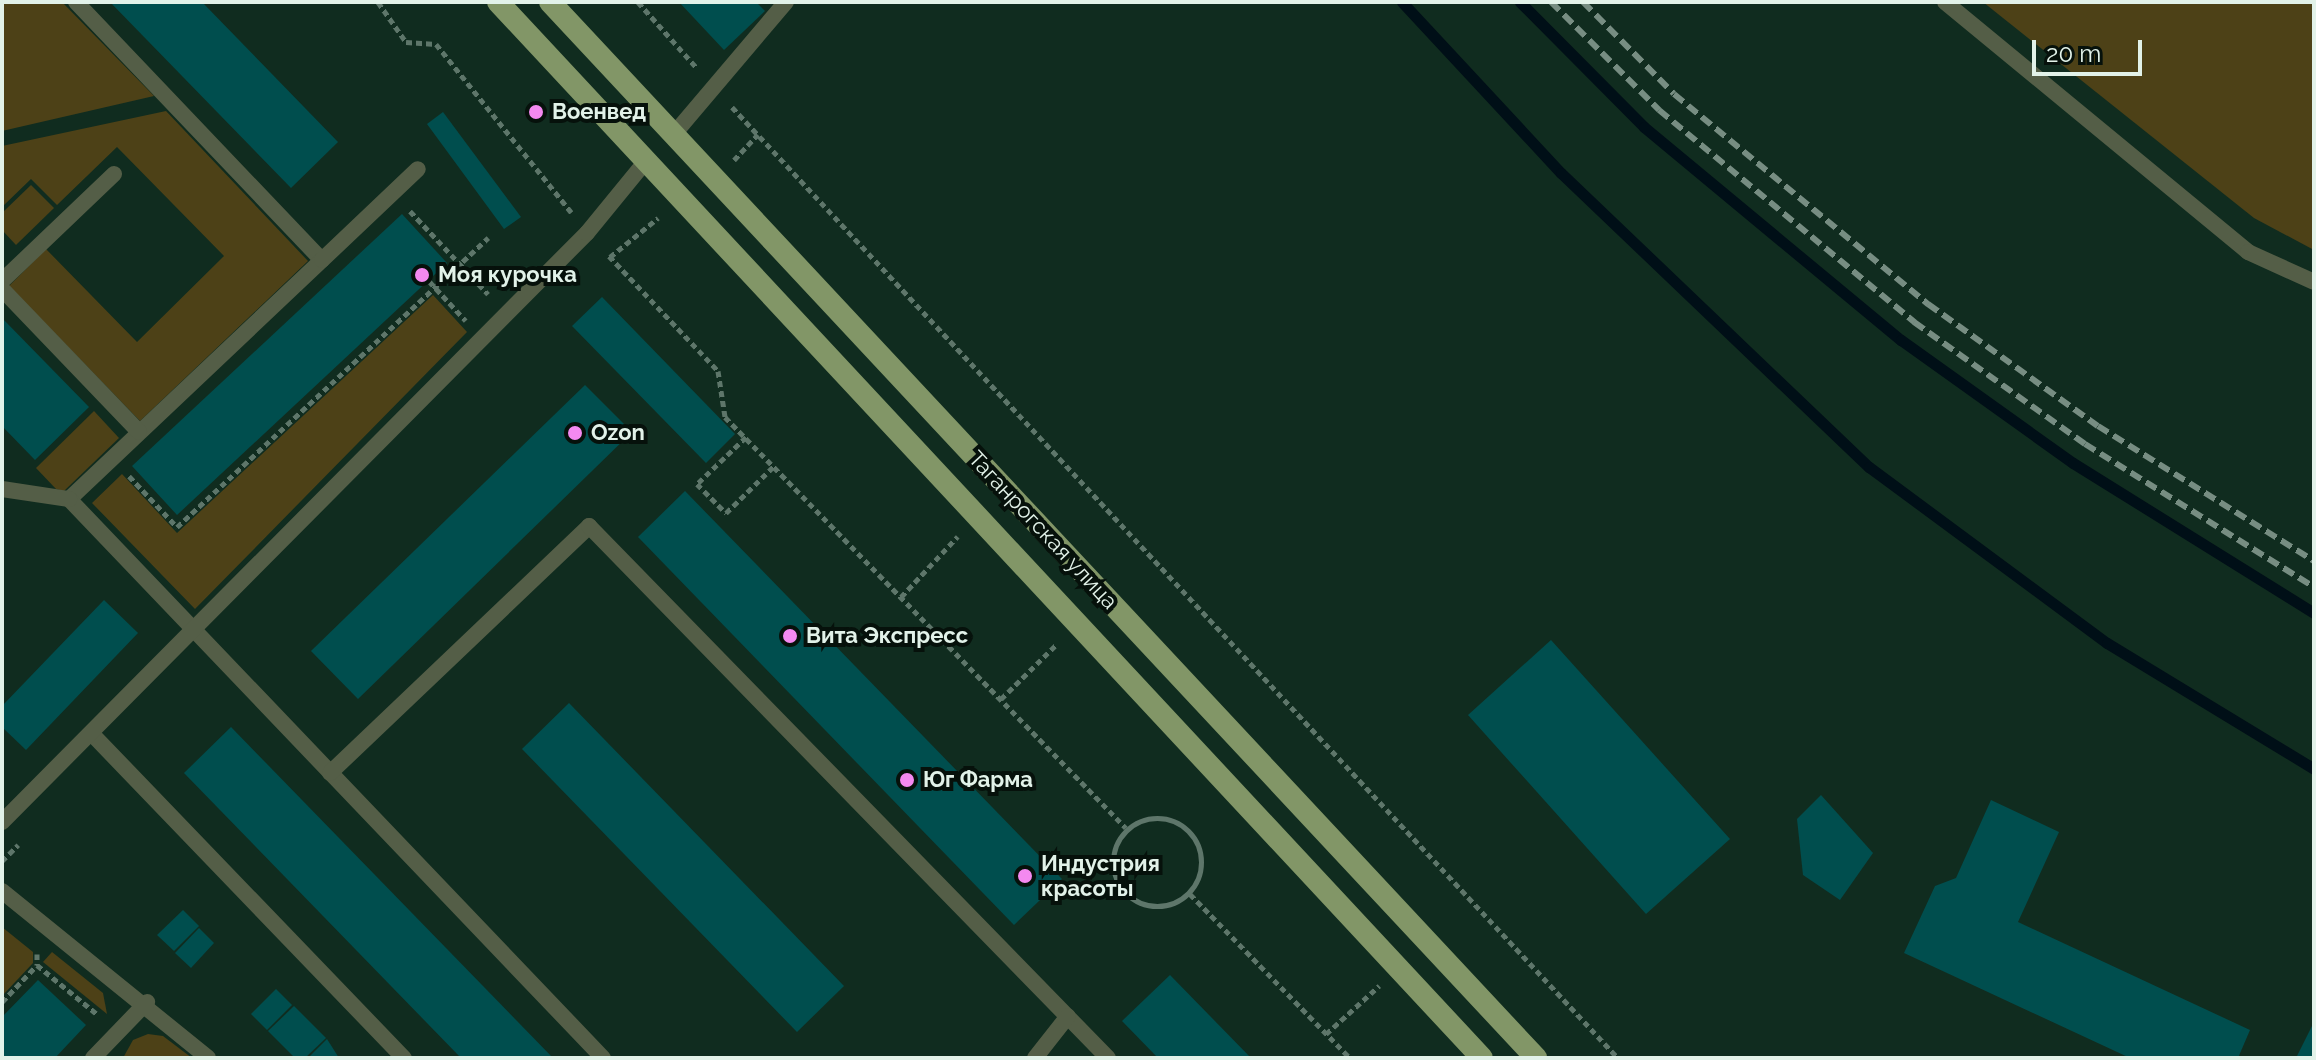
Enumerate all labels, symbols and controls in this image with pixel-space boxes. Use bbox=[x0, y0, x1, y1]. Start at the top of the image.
scale bar bbox=[2036, 24, 2146, 74]
text: 20 m bbox=[2046, 39, 2101, 68]
place label: Военвед bbox=[552, 99, 646, 125]
marker: Военвед bbox=[527, 103, 545, 121]
place label: Моя курочка bbox=[438, 262, 577, 288]
marker: Моя курочка bbox=[413, 266, 431, 284]
place label: Ozon bbox=[591, 420, 645, 446]
marker: Ozon bbox=[566, 424, 584, 442]
street label: Таганрогская улица bbox=[963, 445, 1123, 615]
place label: Вита Экспресс bbox=[806, 623, 968, 649]
marker: Вита Экспресс bbox=[781, 627, 799, 645]
place label: Юг Фарма bbox=[923, 767, 1033, 793]
marker: Юг Фарма bbox=[898, 771, 916, 789]
place label: Индустрия красоты bbox=[1041, 850, 1160, 902]
marker: Индустрия красоты bbox=[1016, 867, 1034, 885]

